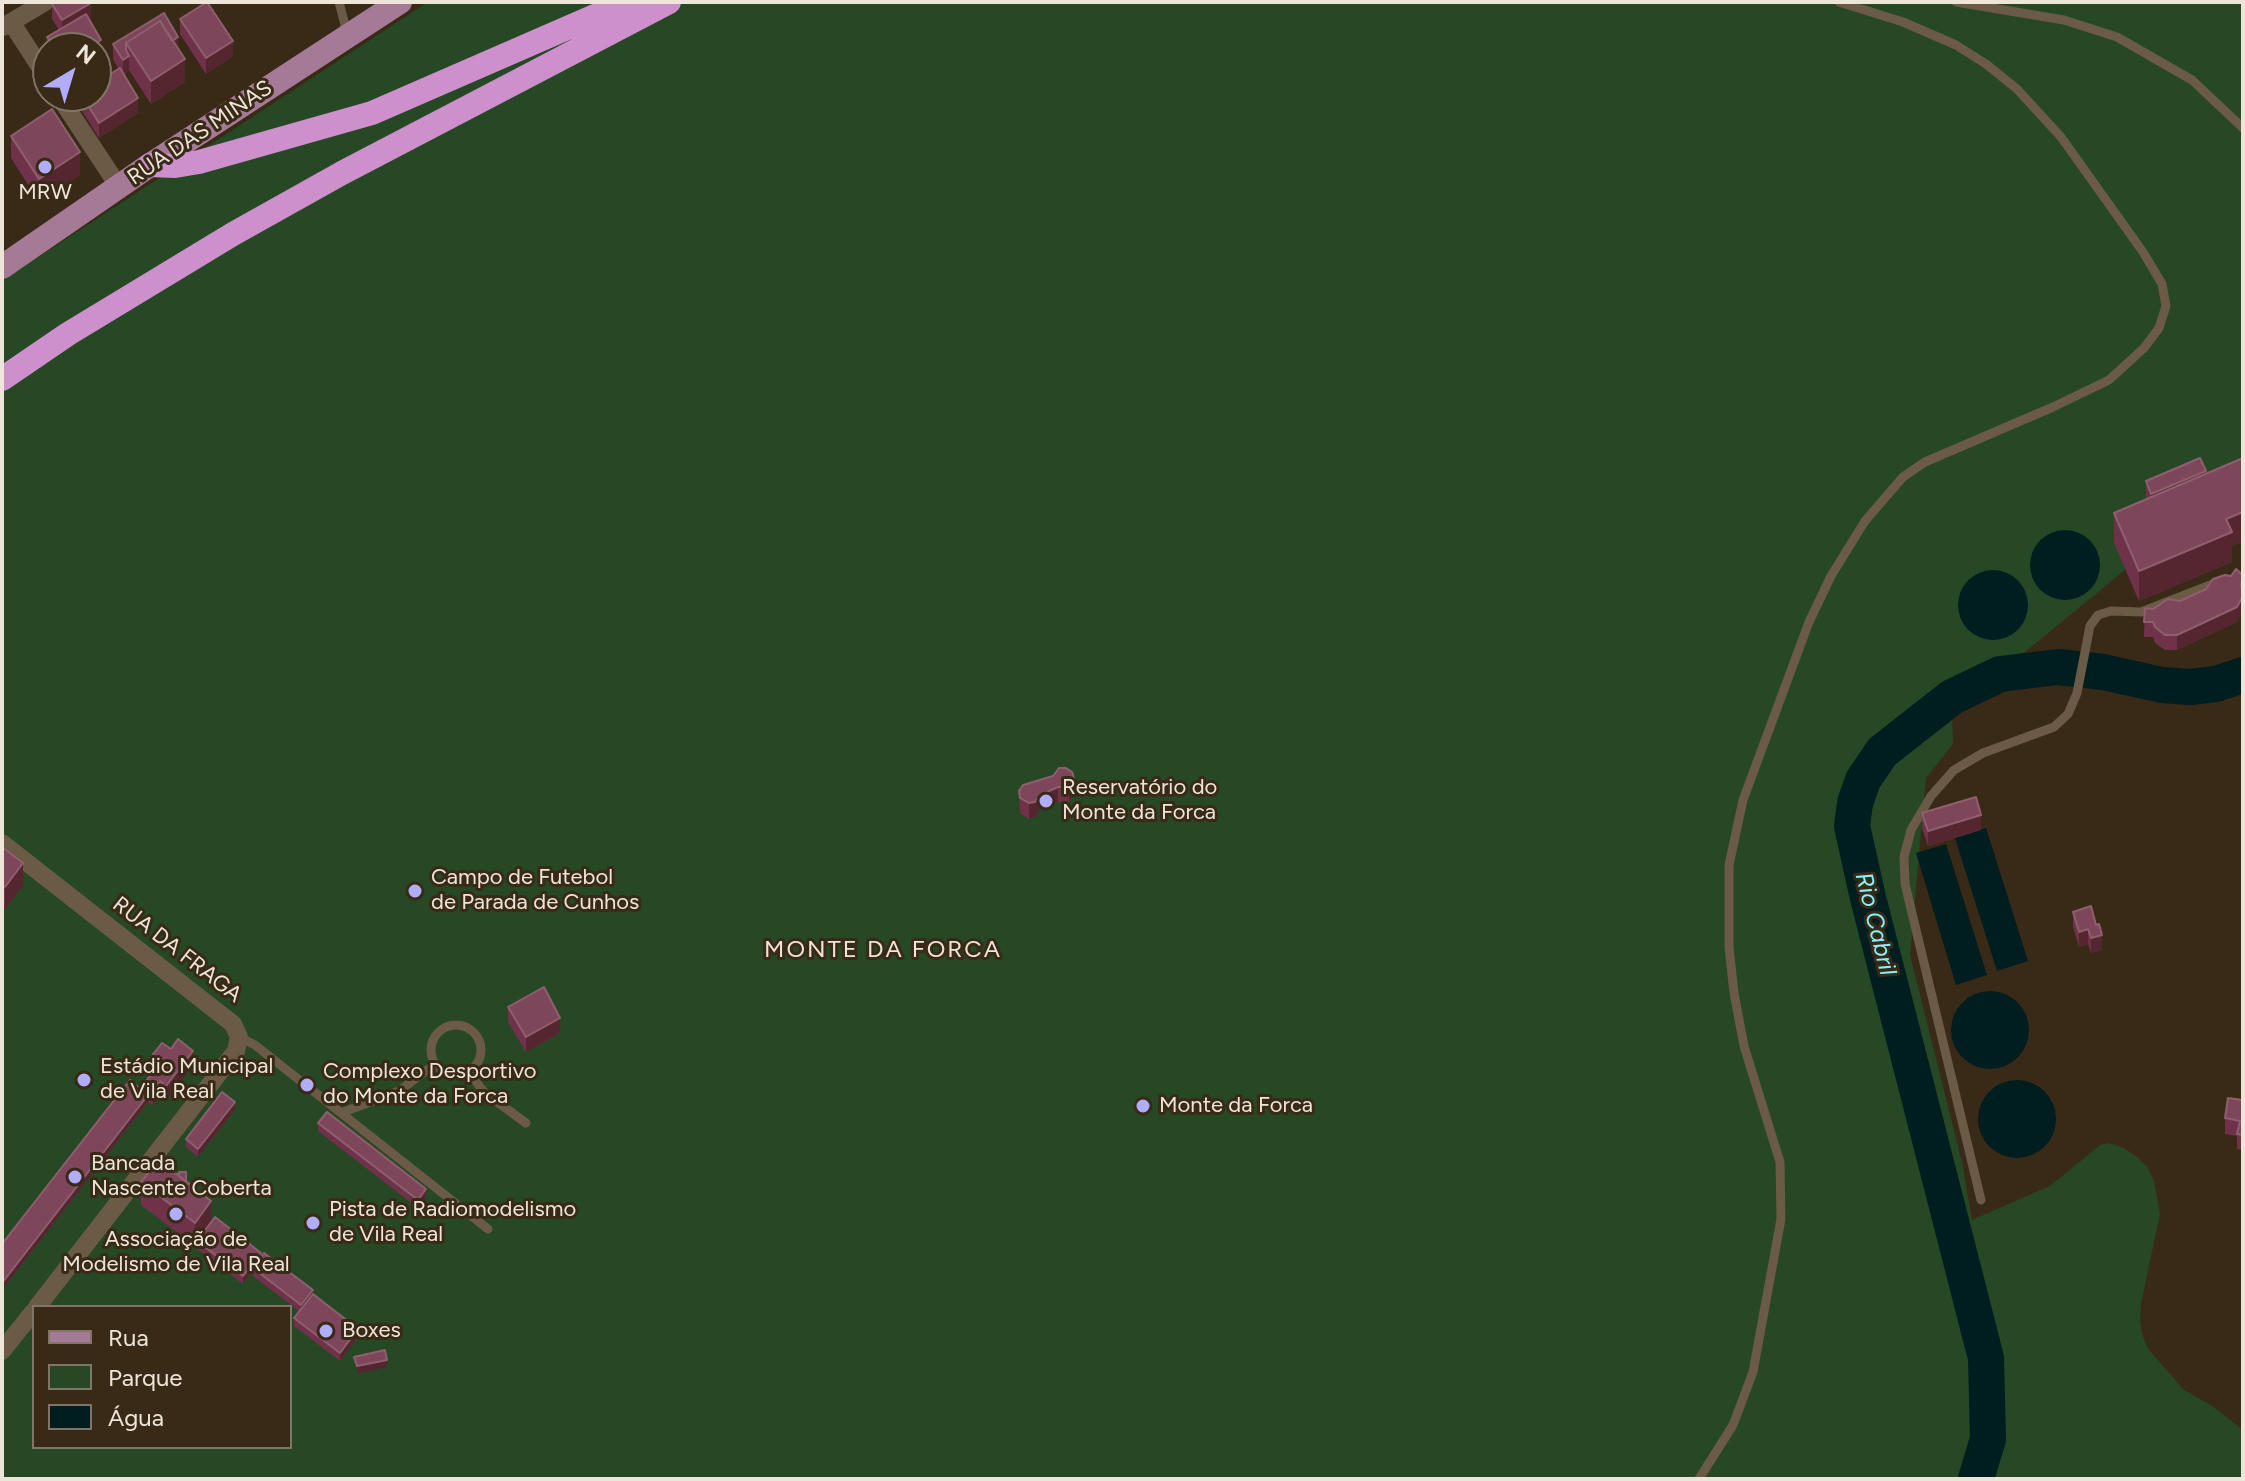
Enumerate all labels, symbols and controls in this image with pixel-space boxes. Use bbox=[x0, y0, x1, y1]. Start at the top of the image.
north arrow bbox=[32, 32, 112, 112]
text: N bbox=[71, 38, 101, 70]
street label: RUA DAS MINAS bbox=[123, 75, 277, 191]
marker: MRW bbox=[36, 158, 54, 176]
place label: MRW bbox=[18, 180, 72, 206]
place label: Reservatório do Monte da Forca bbox=[1062, 775, 1217, 826]
marker: Reservatório do Monte da Forca bbox=[1037, 792, 1055, 810]
place label: Campo de Futebol de Parada de Cunhos bbox=[431, 865, 639, 916]
water label: Rio Cabril bbox=[1848, 870, 1902, 978]
marker: Campo de Futebol de Parada de Cunhos bbox=[406, 882, 424, 900]
street label: RUA DA FRAGA bbox=[107, 891, 247, 1009]
district label: MONTE DA FORCA bbox=[764, 936, 1002, 964]
place label: Estádio Municipal de Vila Real bbox=[100, 1054, 273, 1106]
place label: Complexo Desportivo do Monte da Forca bbox=[323, 1059, 537, 1110]
marker: Estádio Municipal de Vila Real bbox=[75, 1071, 93, 1089]
marker: Complexo Desportivo do Monte da Forca bbox=[298, 1076, 316, 1094]
place label: Monte da Forca bbox=[1159, 1093, 1313, 1119]
marker: Monte da Forca bbox=[1134, 1097, 1152, 1115]
place label: Bancada Nascente Coberta bbox=[91, 1151, 272, 1202]
marker: Bancada Nascente Coberta bbox=[66, 1168, 84, 1186]
place label: Pista de Radiomodelismo de Vila Real bbox=[329, 1197, 576, 1248]
marker: Associação de Modelismo de Vila Real bbox=[167, 1205, 185, 1223]
marker: Pista de Radiomodelismo de Vila Real bbox=[304, 1214, 322, 1232]
place label: Associação de Modelismo de Vila Real bbox=[62, 1227, 290, 1278]
legend bbox=[32, 1305, 292, 1449]
place label: Boxes bbox=[342, 1318, 401, 1344]
marker: Boxes bbox=[317, 1322, 335, 1340]
text: Rua bbox=[108, 1323, 149, 1352]
text: Parque bbox=[108, 1363, 182, 1392]
text: Água bbox=[108, 1403, 164, 1432]

